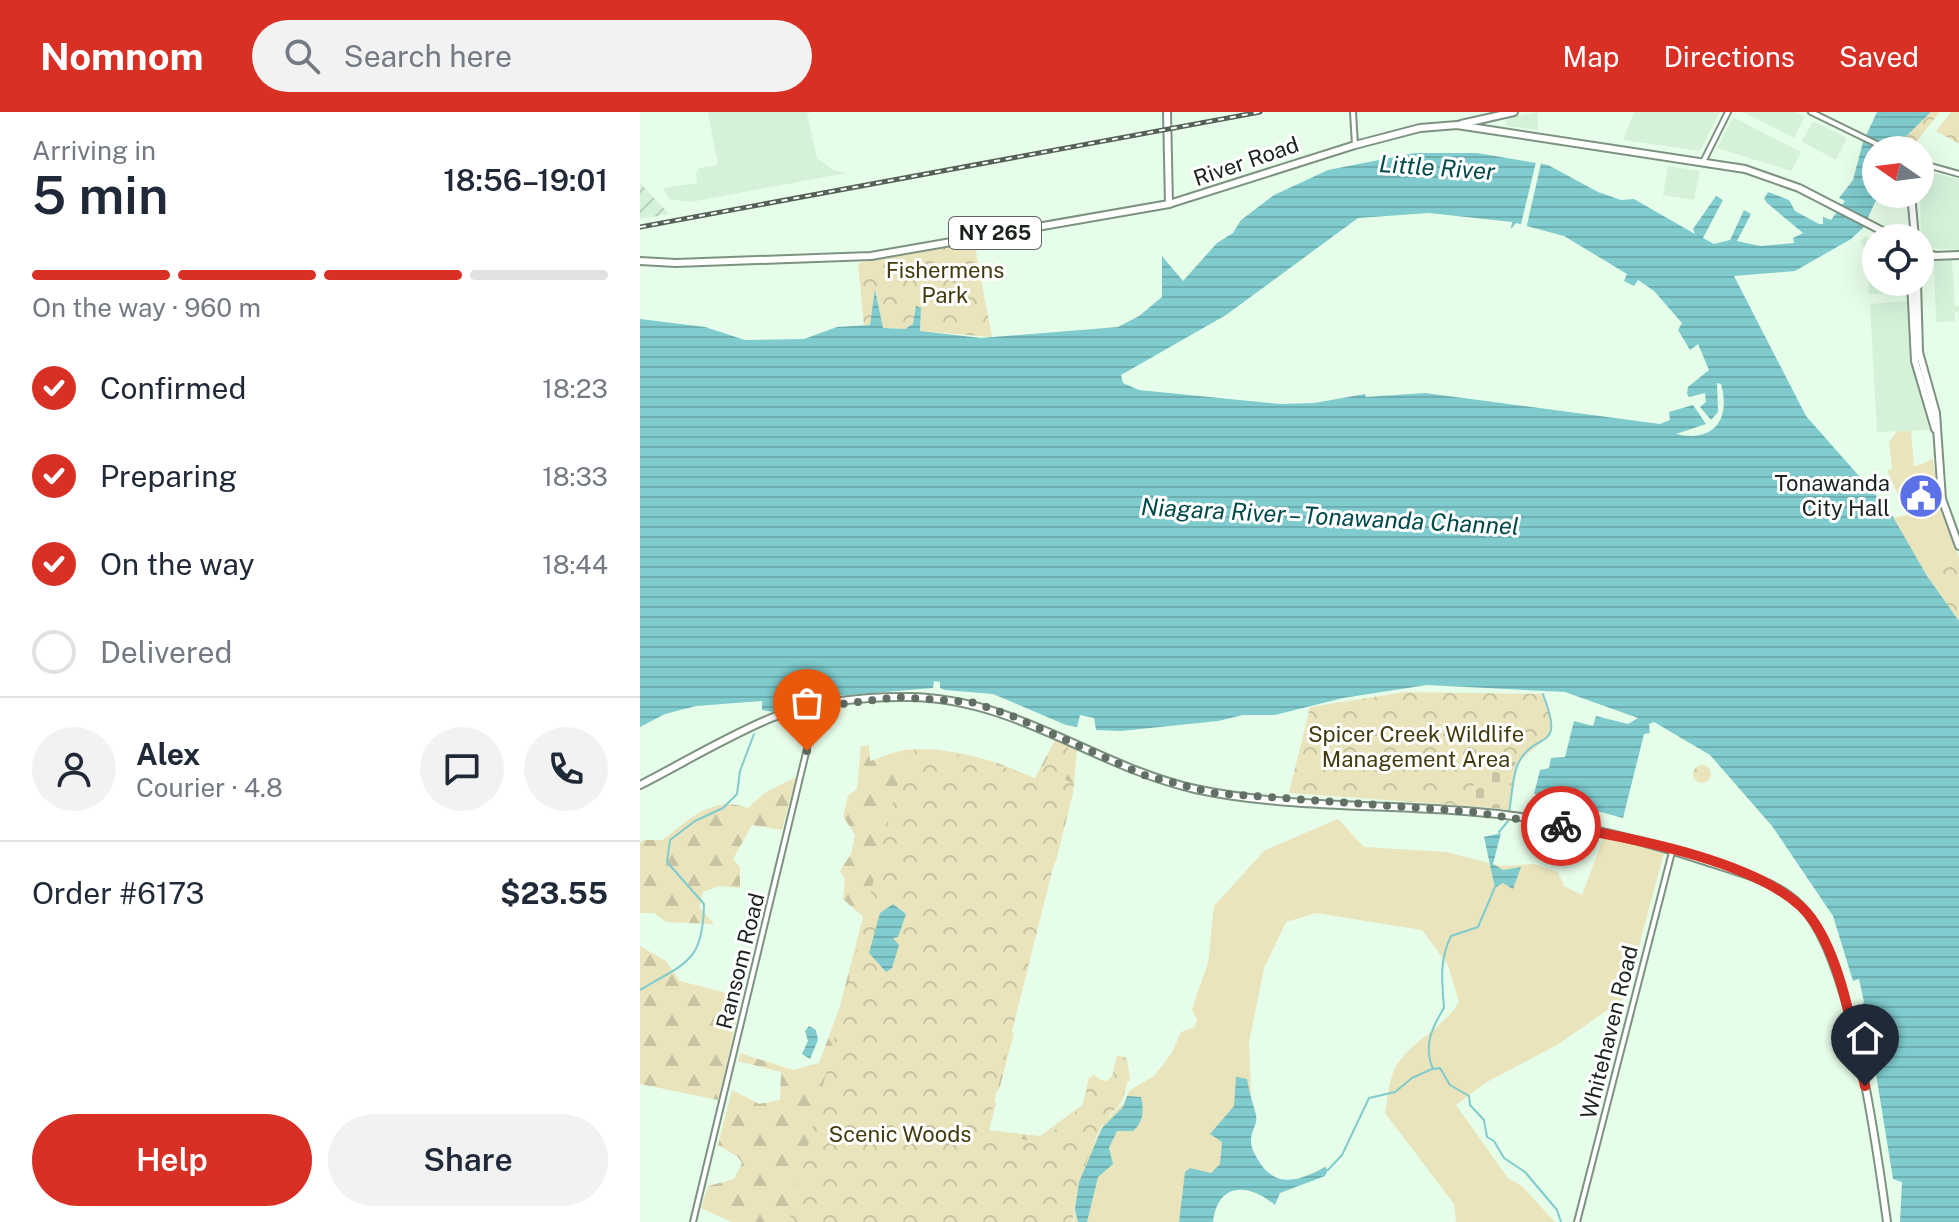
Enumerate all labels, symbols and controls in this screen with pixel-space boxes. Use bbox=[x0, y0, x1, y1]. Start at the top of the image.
search box bbox=[252, 20, 812, 92]
text: Nomnom bbox=[40, 34, 204, 79]
icon: search bbox=[280, 34, 324, 78]
text: Search here bbox=[344, 38, 512, 74]
text: Map bbox=[1563, 40, 1619, 73]
text: Directions bbox=[1663, 40, 1795, 73]
text: Saved bbox=[1839, 40, 1919, 73]
street label: River Road bbox=[1190, 131, 1302, 191]
text: Arriving in bbox=[32, 135, 156, 166]
north arrow bbox=[1862, 136, 1934, 208]
map controls bbox=[1862, 136, 1934, 296]
water label: Little River bbox=[1378, 149, 1497, 185]
text: 18:56–19:01 bbox=[443, 162, 608, 198]
text: 5 min bbox=[32, 165, 168, 226]
road number: NY 265 bbox=[949, 217, 1041, 249]
button: locate bbox=[1862, 224, 1934, 296]
park label: Fishermens Park bbox=[886, 257, 1004, 308]
text: On the way · 960 m bbox=[32, 292, 261, 323]
icon: check bbox=[32, 366, 76, 410]
text: Confirmed bbox=[100, 370, 246, 406]
text: 18:23 bbox=[542, 373, 608, 404]
icon: check bbox=[32, 454, 76, 498]
text: Preparing bbox=[100, 458, 237, 494]
text: 18:33 bbox=[542, 461, 608, 492]
place label: Tonawanda City Hall bbox=[1775, 470, 1890, 521]
public building icon: Tonawanda City Hall bbox=[1897, 472, 1945, 520]
water label: Niagara River – Tonawanda Channel bbox=[1140, 492, 1520, 540]
icon: check bbox=[32, 542, 76, 586]
text: On the way bbox=[100, 546, 254, 582]
text: 18:44 bbox=[542, 549, 608, 580]
text: Delivered bbox=[100, 634, 232, 670]
pin bbox=[773, 669, 841, 751]
icon: bag bbox=[785, 681, 829, 725]
park label: Spicer Creek Wildlife Management Area bbox=[1308, 721, 1524, 772]
button: person bbox=[32, 727, 116, 811]
button: chat bbox=[420, 727, 504, 811]
button: phone bbox=[524, 727, 608, 811]
text: Alex bbox=[136, 736, 200, 772]
text: Courier · 4.8 bbox=[136, 772, 283, 803]
courier bbox=[1521, 786, 1601, 866]
icon: bike bbox=[1539, 804, 1583, 848]
text: Order #6173 bbox=[32, 875, 205, 911]
text: $23.55 bbox=[500, 875, 608, 911]
street label: Ransom Road bbox=[711, 890, 769, 1032]
street label: Whitehaven Road bbox=[1575, 943, 1643, 1121]
pin bbox=[1831, 1004, 1899, 1086]
icon: home bbox=[1843, 1016, 1887, 1060]
button: Help bbox=[32, 1114, 312, 1206]
button: Share bbox=[328, 1114, 608, 1206]
park label: Scenic Woods bbox=[829, 1121, 972, 1147]

